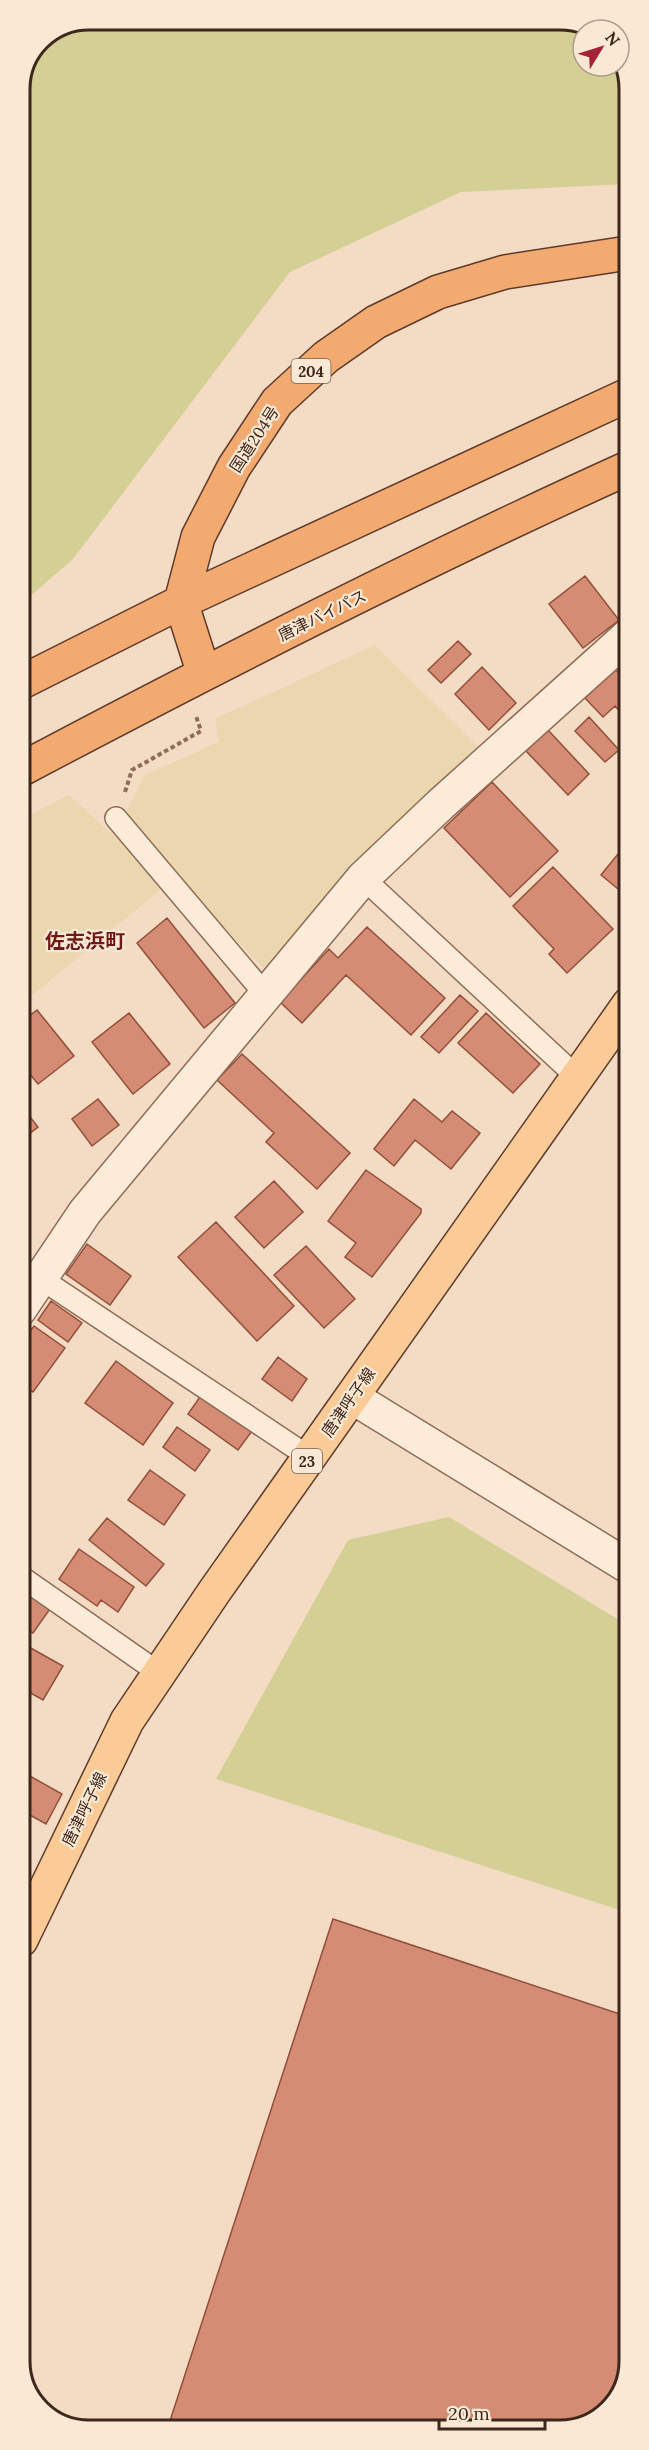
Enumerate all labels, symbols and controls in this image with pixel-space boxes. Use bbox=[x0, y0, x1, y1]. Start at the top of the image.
north arrow bbox=[571, 18, 631, 78]
text: N bbox=[601, 28, 625, 50]
road number: 204 bbox=[292, 359, 330, 383]
street label: 国道204号 bbox=[225, 402, 283, 476]
street label: 唐津バイパス bbox=[275, 585, 369, 645]
district label: 佐志浜町 bbox=[45, 928, 125, 953]
street label: 唐津呼子線 bbox=[317, 1363, 379, 1441]
road number: 23 bbox=[292, 1449, 322, 1473]
street label: 唐津呼子線 bbox=[57, 1769, 111, 1849]
scale bar bbox=[439, 2393, 546, 2431]
text: 20 m bbox=[448, 2402, 490, 2425]

